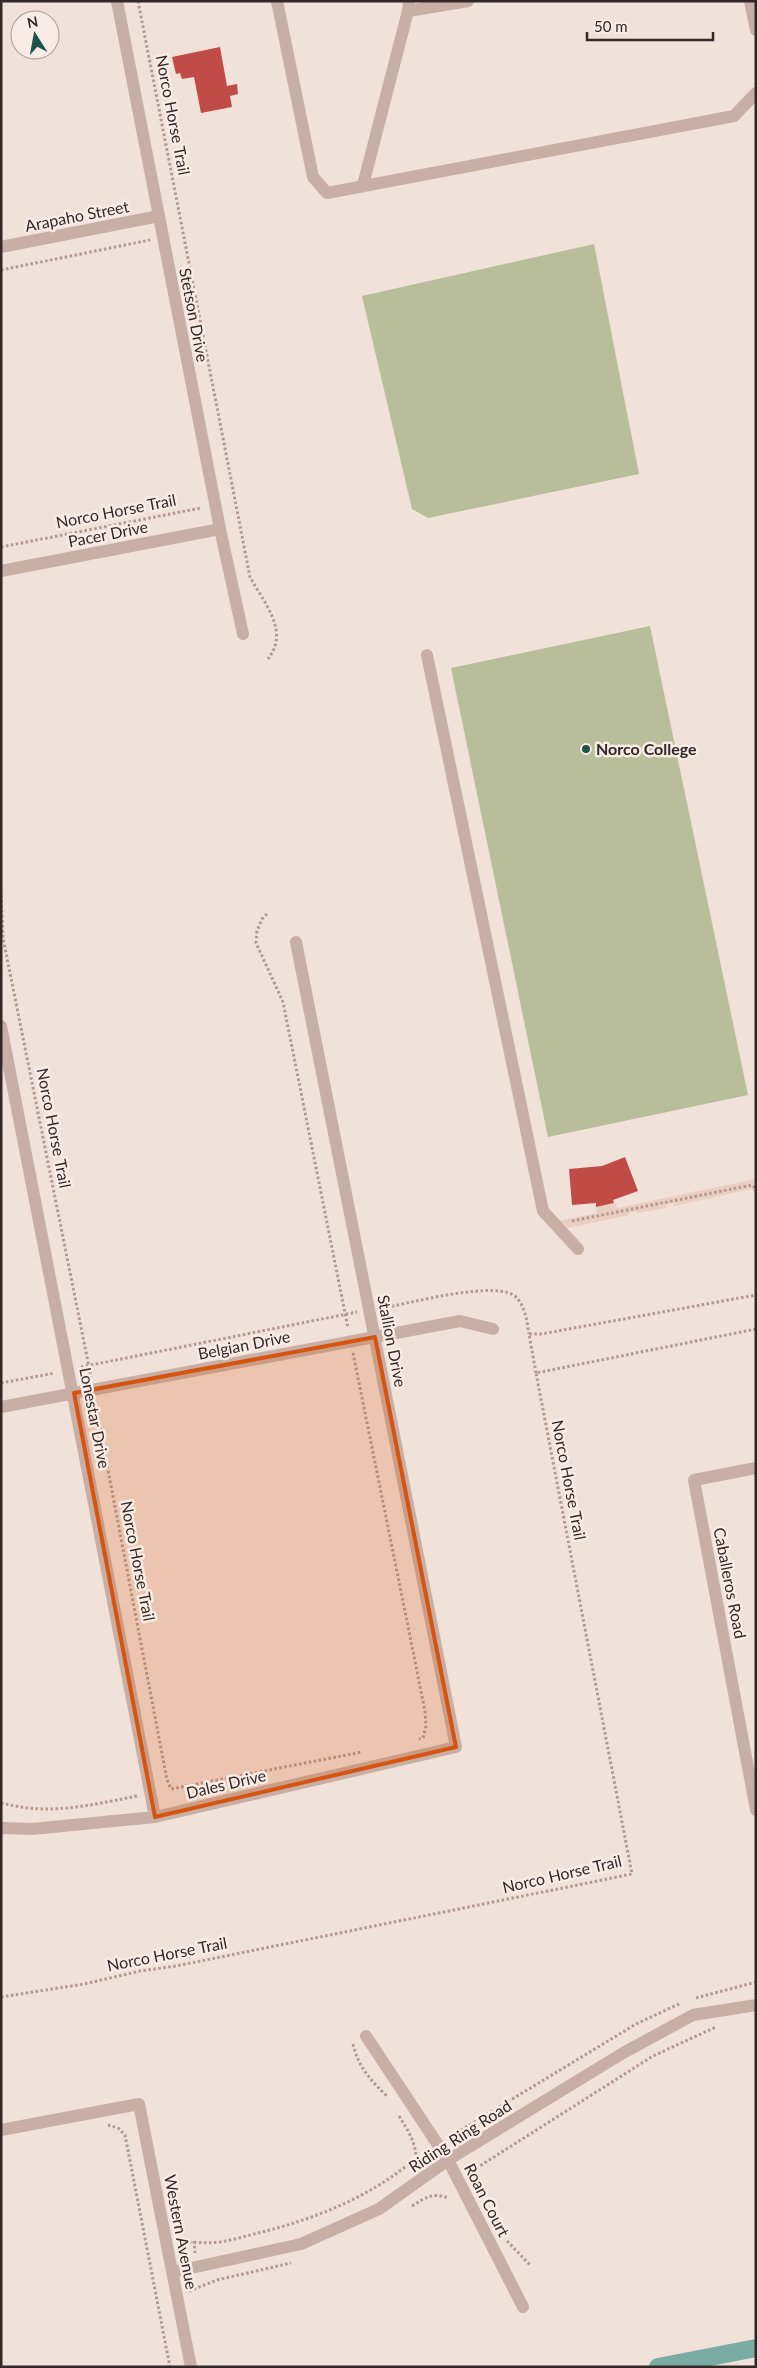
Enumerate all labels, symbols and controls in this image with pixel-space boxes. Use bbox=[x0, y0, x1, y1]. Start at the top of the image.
north arrow bbox=[10, 10, 60, 60]
scale bar bbox=[587, 10, 713, 42]
text: N bbox=[26, 12, 39, 31]
text: 50 m bbox=[594, 17, 628, 35]
street label: Norco Horse Trail bbox=[153, 53, 194, 177]
street label: Arapaho Street bbox=[23, 196, 131, 235]
street label: Stetson Drive bbox=[176, 266, 213, 363]
street label: Norco Horse Trail bbox=[54, 490, 178, 531]
street label: Pacer Drive bbox=[66, 516, 149, 551]
place label: Norco College bbox=[596, 739, 697, 758]
marker: Norco College bbox=[580, 743, 592, 755]
street label: Norco Horse Trail bbox=[34, 1066, 75, 1190]
street label: Stallion Drive bbox=[374, 1293, 411, 1389]
street label: Belgian Drive bbox=[196, 1326, 292, 1363]
street label: Lonestar Drive bbox=[76, 1366, 115, 1470]
street label: Norco Horse Trail bbox=[549, 1418, 590, 1542]
street label: Norco Horse Trail bbox=[118, 1499, 159, 1623]
street label: Caballeros Road bbox=[710, 1526, 751, 1640]
street label: Dales Drive bbox=[184, 1765, 268, 1802]
street label: Norco Horse Trail bbox=[500, 1851, 623, 1896]
street label: Norco Horse Trail bbox=[105, 1933, 229, 1974]
street label: Riding Ring Road bbox=[405, 2095, 515, 2176]
street label: Roan Court bbox=[461, 2160, 514, 2240]
street label: Western Avenue bbox=[161, 2173, 202, 2291]

